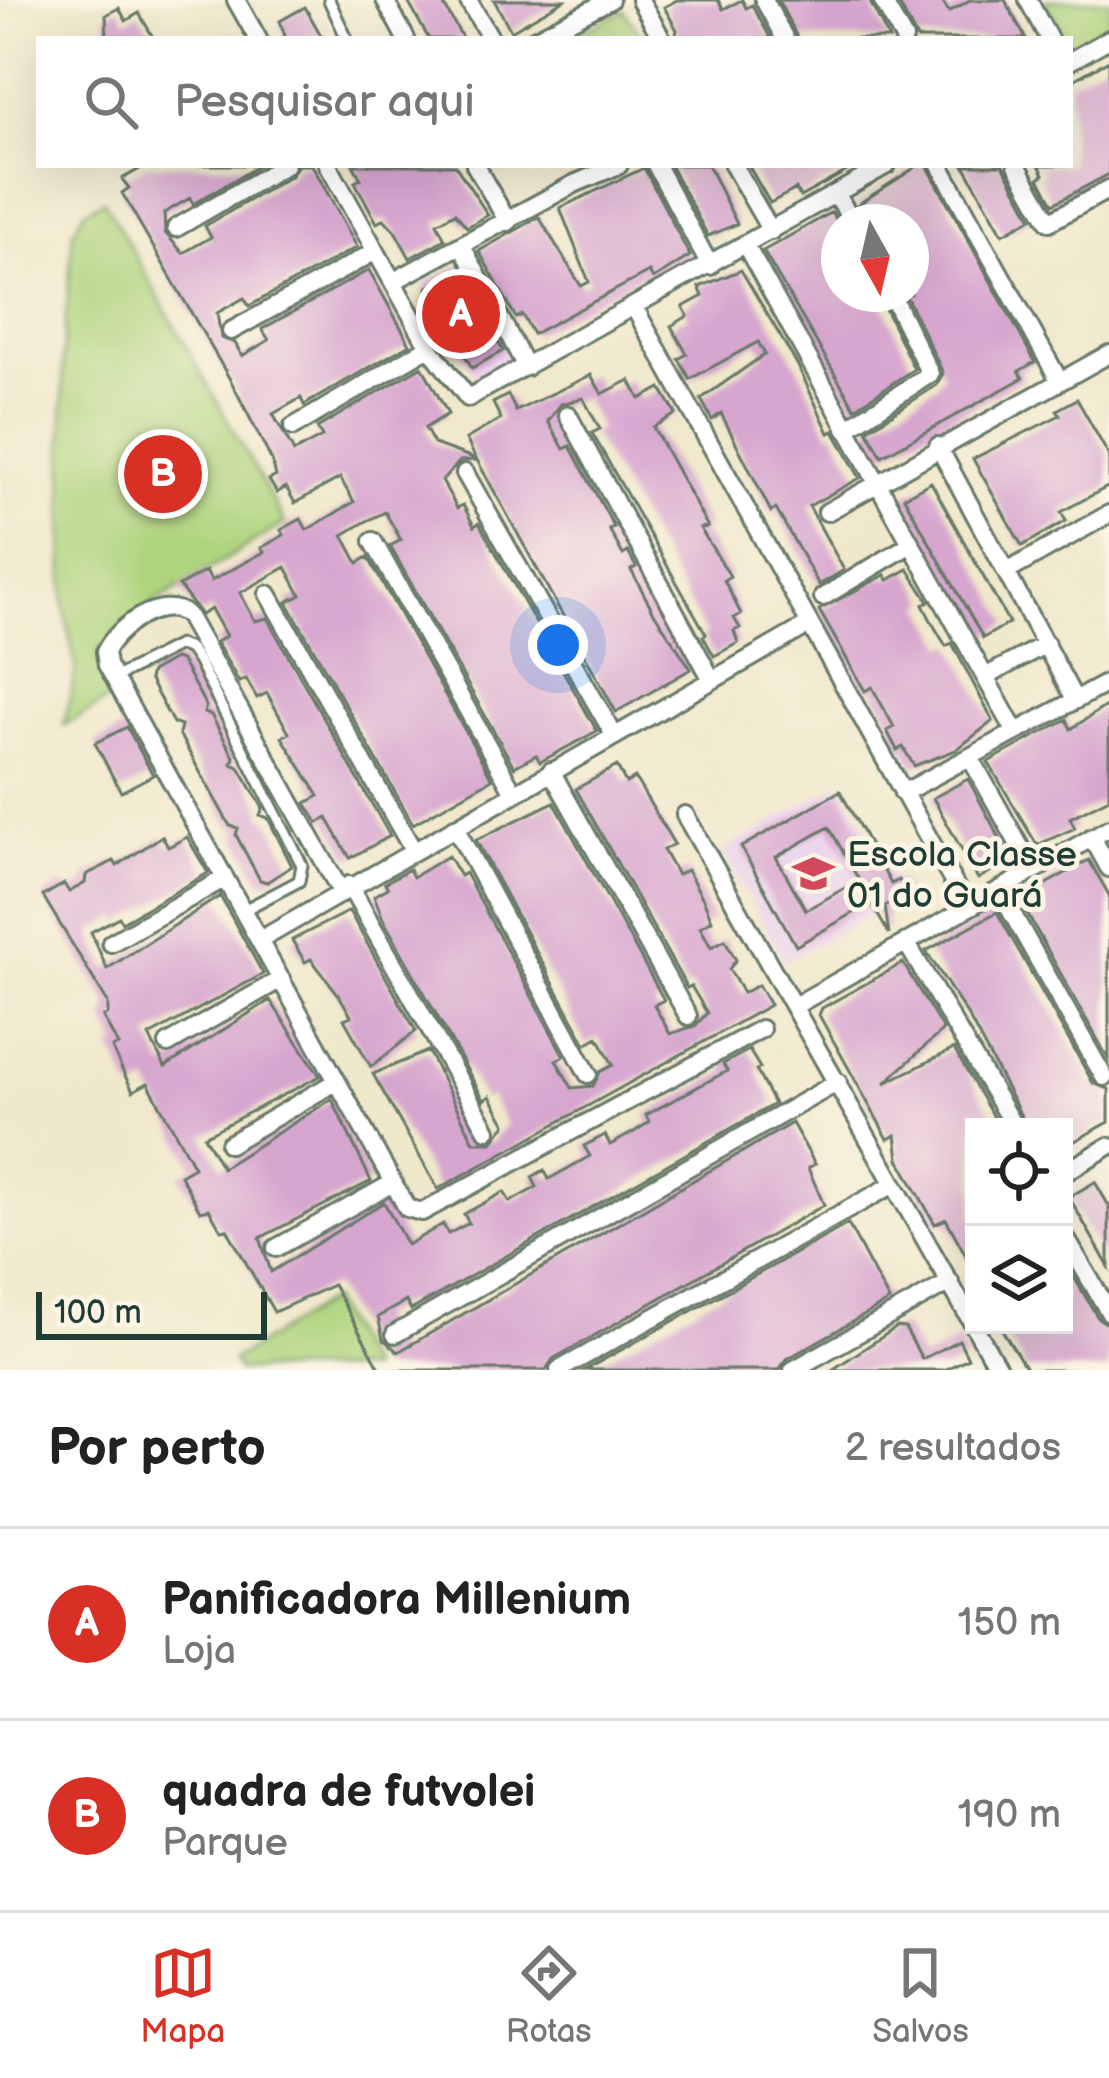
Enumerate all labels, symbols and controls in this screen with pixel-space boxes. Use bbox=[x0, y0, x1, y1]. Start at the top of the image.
search box bbox=[36, 36, 1073, 168]
icon: search bbox=[78, 69, 144, 135]
text: Pesquisar aqui bbox=[174, 75, 475, 130]
north arrow bbox=[821, 204, 929, 312]
pin: A bbox=[422, 269, 500, 359]
pin: B bbox=[124, 429, 202, 519]
your location bbox=[528, 615, 588, 675]
place label: Escola Classe 01 do Guará bbox=[847, 834, 1077, 918]
school or university icon: Escola Classe 01 do Guará bbox=[790, 851, 836, 897]
map controls bbox=[965, 1118, 1073, 1334]
button: locate bbox=[965, 1118, 1073, 1226]
button: layers bbox=[965, 1226, 1073, 1334]
scale bar bbox=[36, 1286, 267, 1339]
text: 100 m bbox=[54, 1293, 142, 1333]
text: Por perto bbox=[48, 1418, 266, 1479]
text: 2 resultados bbox=[845, 1425, 1061, 1472]
text: Panificadora Millenium bbox=[162, 1573, 631, 1628]
text: A bbox=[75, 1600, 99, 1647]
text: 150 m bbox=[958, 1600, 1061, 1647]
text: Loja bbox=[162, 1628, 236, 1675]
text: quadra de futvolei bbox=[162, 1765, 535, 1820]
text: B bbox=[73, 1792, 101, 1839]
text: 190 m bbox=[958, 1792, 1061, 1839]
text: Parque bbox=[162, 1820, 288, 1867]
tab: Mapa bbox=[140, 1940, 225, 2052]
tab: Rotas bbox=[506, 1940, 592, 2052]
tab: Salvos bbox=[872, 1940, 969, 2052]

